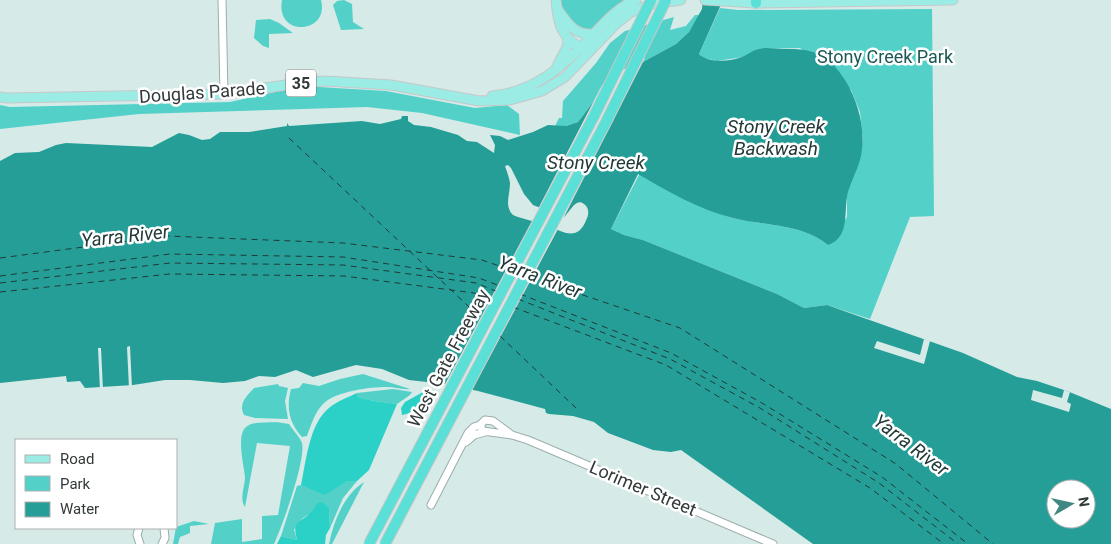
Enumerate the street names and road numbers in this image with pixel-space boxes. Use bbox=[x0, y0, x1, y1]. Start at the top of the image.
road number: 35 bbox=[286, 70, 316, 96]
street label: Douglas Parade bbox=[138, 77, 266, 107]
street label: West Gate Freeway bbox=[403, 285, 493, 431]
street label: Lorimer Street bbox=[587, 456, 700, 520]

